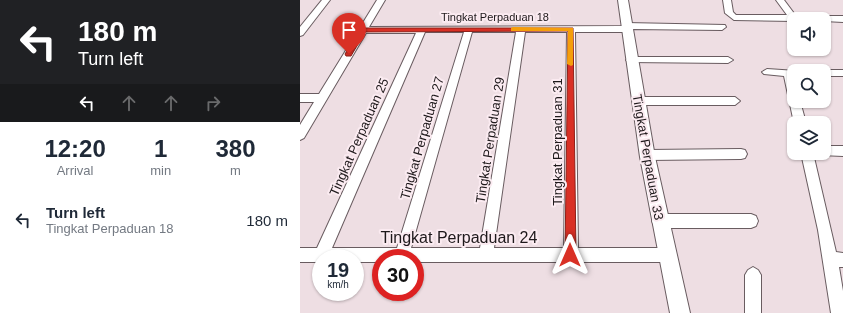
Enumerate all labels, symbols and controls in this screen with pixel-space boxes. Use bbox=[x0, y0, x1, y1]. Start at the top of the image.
street label: Tingkat Perpaduan 18 bbox=[441, 11, 549, 23]
map controls bbox=[787, 12, 831, 160]
button: sound bbox=[787, 12, 831, 56]
pin bbox=[332, 13, 366, 54]
icon: left bbox=[12, 16, 64, 68]
text: 180 m bbox=[78, 16, 157, 47]
icon: arrive bbox=[338, 19, 360, 41]
text: Turn left bbox=[78, 49, 143, 69]
button: search bbox=[787, 64, 831, 108]
street label: Tingkat Perpaduan 27 bbox=[397, 75, 447, 201]
street label: Tingkat Perpaduan 25 bbox=[326, 76, 392, 198]
street label: Tingkat Perpaduan 29 bbox=[473, 76, 507, 204]
street label: Tingkat Perpaduan 31 bbox=[550, 78, 565, 206]
icon: left bbox=[76, 92, 98, 114]
icon: ahead bbox=[118, 92, 140, 114]
icon: ahead bbox=[160, 92, 182, 114]
icon: right bbox=[202, 92, 224, 114]
street label: Tingkat Perpaduan 33 bbox=[630, 93, 666, 221]
button: layers bbox=[787, 116, 831, 160]
text: 12:20 bbox=[44, 135, 106, 162]
text: 1 bbox=[154, 135, 167, 162]
text: 380 bbox=[216, 135, 256, 162]
text: Arrival bbox=[57, 163, 94, 178]
text: min bbox=[150, 163, 171, 178]
text: m bbox=[230, 163, 241, 178]
text: Turn left bbox=[46, 204, 105, 221]
icon: left bbox=[12, 209, 34, 231]
text: 180 m bbox=[246, 212, 288, 229]
text: Tingkat Perpaduan 18 bbox=[46, 221, 173, 236]
street label: Tingkat Perpaduan 24 bbox=[381, 229, 538, 246]
position arrow bbox=[549, 234, 591, 276]
speed limit sign: 30 bbox=[372, 249, 424, 301]
text: 19 bbox=[327, 259, 349, 281]
text: km/h bbox=[327, 279, 349, 290]

